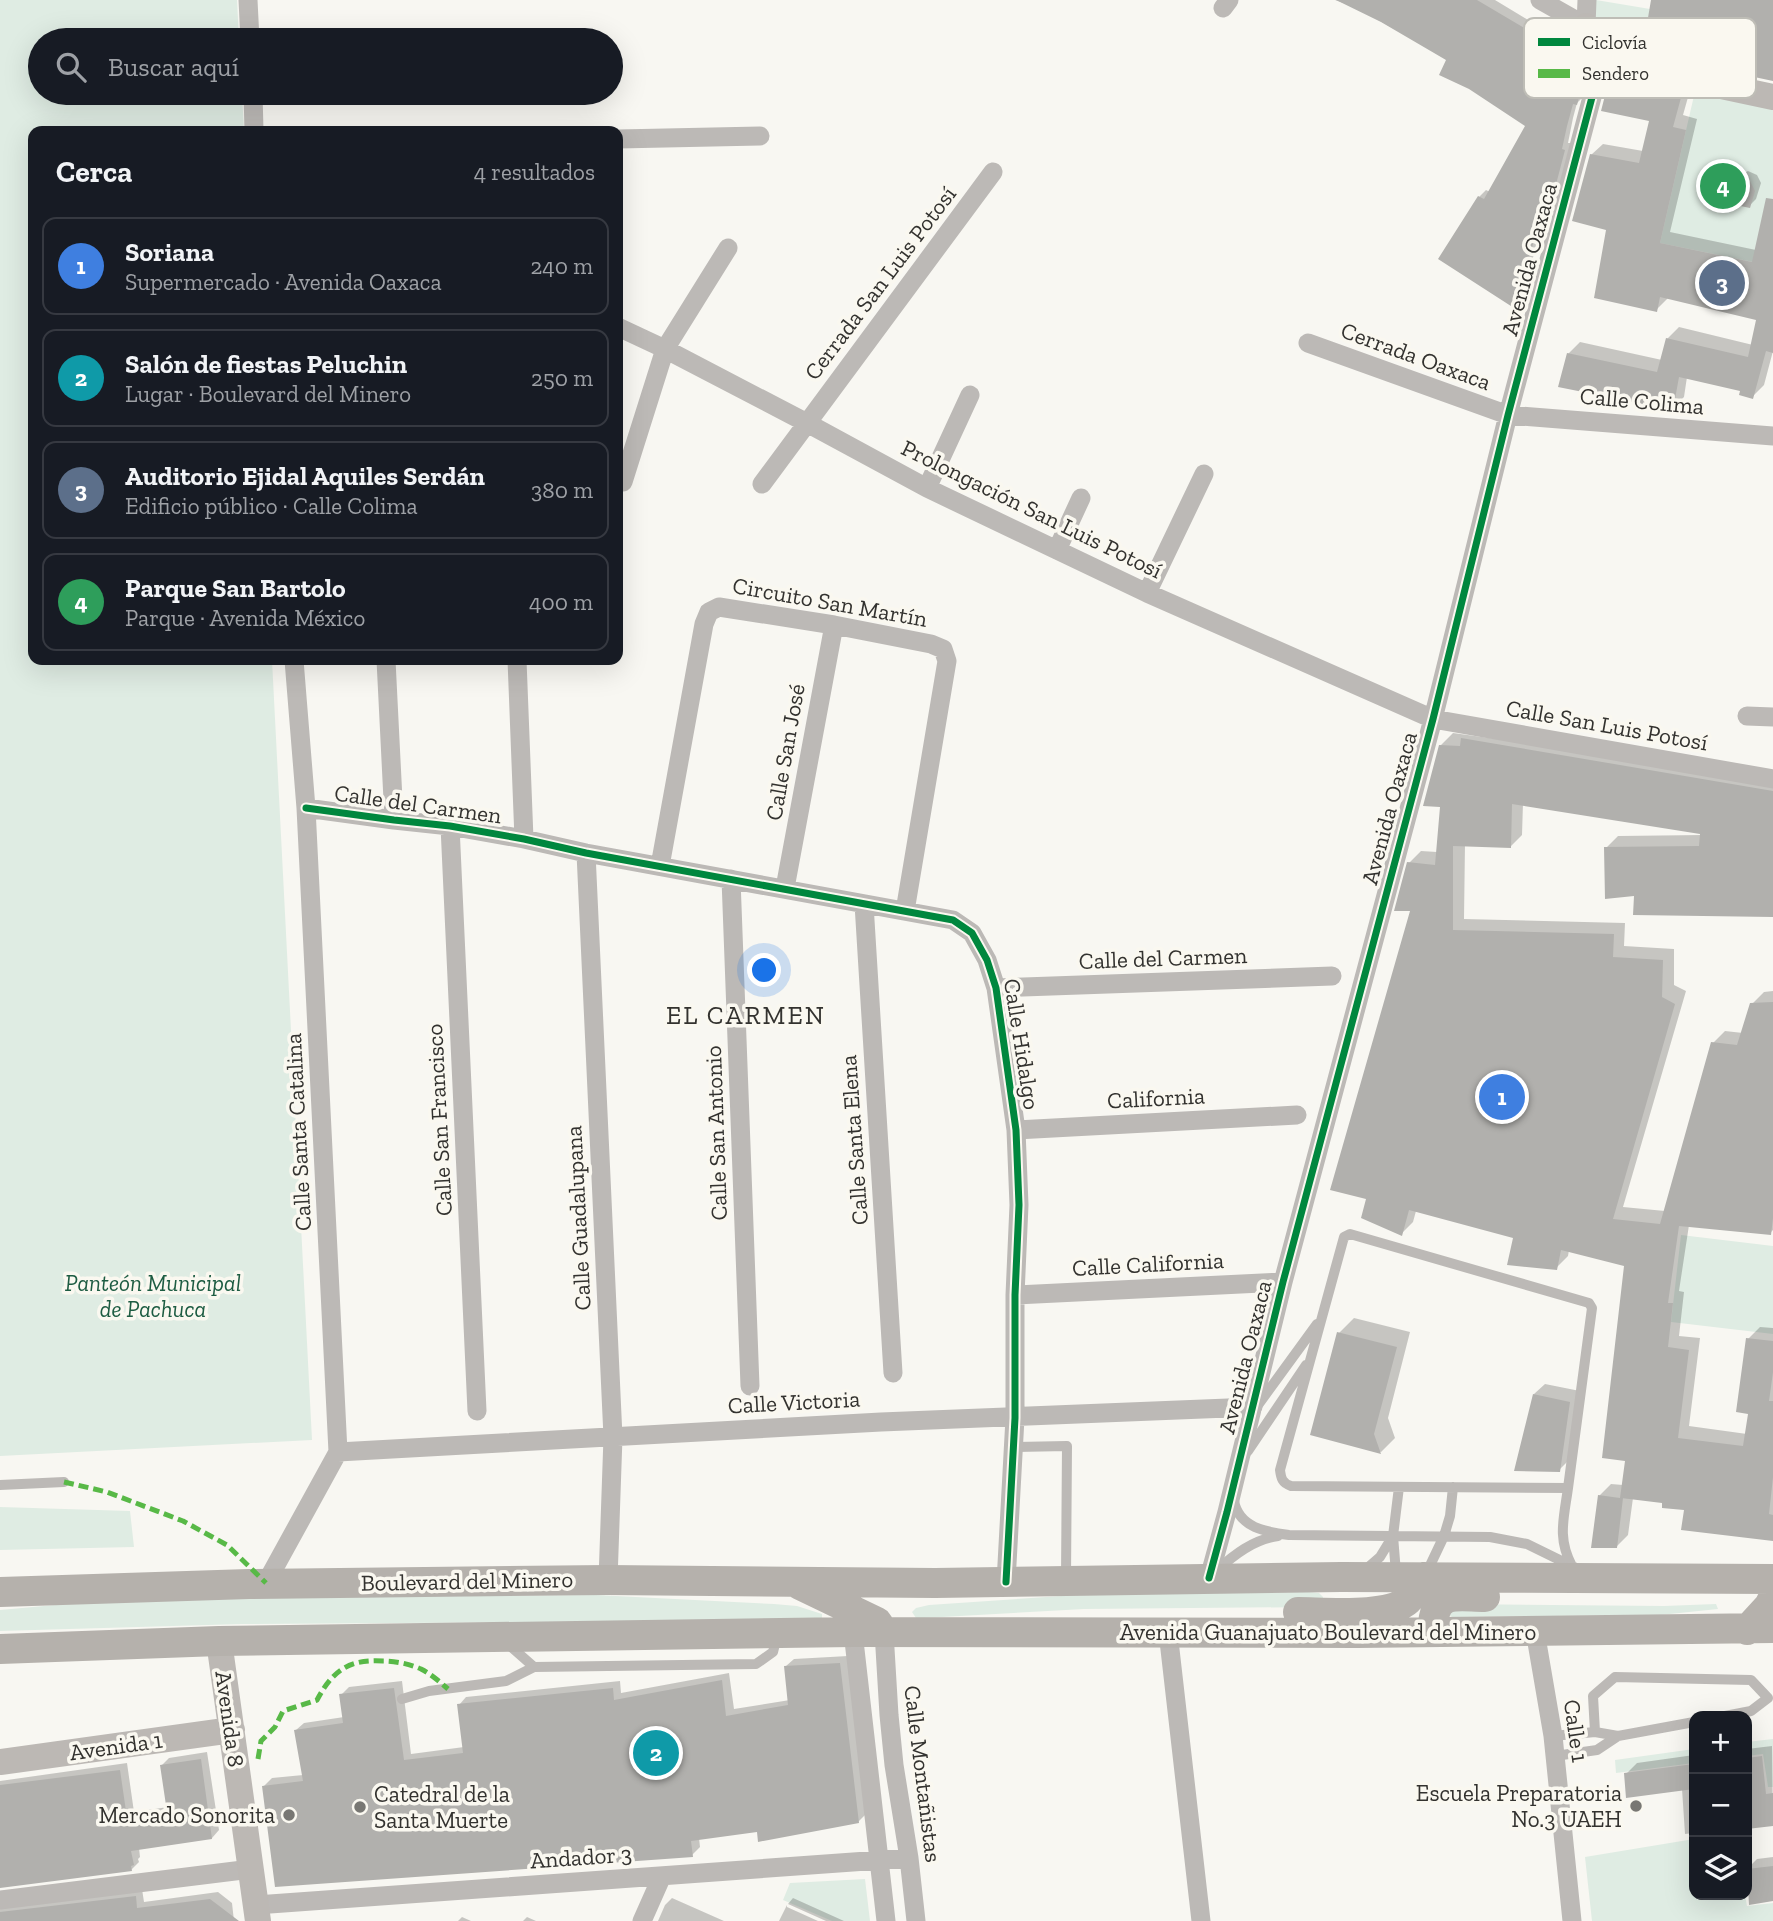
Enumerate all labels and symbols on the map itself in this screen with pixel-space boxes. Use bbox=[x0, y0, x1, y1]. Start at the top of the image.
legend bbox=[1524, 18, 1756, 98]
text: Ciclovía bbox=[1582, 31, 1647, 54]
text: Sendero bbox=[1582, 62, 1649, 85]
pin: 4 bbox=[1700, 160, 1746, 212]
street label: Avenida Oaxaca bbox=[1495, 180, 1563, 338]
street label: Cerrada San Luis Potosí bbox=[798, 181, 962, 385]
pin: 3 bbox=[1699, 257, 1745, 309]
street label: Cerrada Oaxaca bbox=[1337, 316, 1495, 396]
street label: Calle Colima bbox=[1579, 382, 1705, 420]
street label: Prolongación San Luis Potosí bbox=[897, 434, 1167, 584]
street label: Circuito San Martín bbox=[730, 571, 930, 633]
street label: Calle San José bbox=[759, 682, 811, 822]
street label: Calle San Luis Potosí bbox=[1504, 693, 1710, 757]
street label: Avenida Oaxaca bbox=[1355, 729, 1423, 887]
street label: Calle del Carmen bbox=[333, 778, 503, 830]
street label: Calle del Carmen bbox=[1078, 941, 1248, 975]
your location bbox=[747, 953, 781, 987]
street label: Calle Hidalgo bbox=[998, 976, 1046, 1112]
district label: EL CARMEN bbox=[666, 999, 826, 1031]
street label: Calle San Francisco bbox=[420, 1023, 458, 1217]
street label: Calle Santa Catalina bbox=[279, 1032, 317, 1232]
street label: Calle San Antonio bbox=[699, 1045, 733, 1221]
street label: Calle Santa Elena bbox=[834, 1054, 874, 1226]
pin: 1 bbox=[1479, 1071, 1525, 1123]
street label: California bbox=[1106, 1081, 1206, 1115]
street label: Calle Guadalupana bbox=[559, 1125, 597, 1311]
street label: Calle California bbox=[1071, 1246, 1225, 1282]
park label: Panteón Municipal de Pachuca bbox=[65, 1269, 241, 1323]
street label: Avenida Oaxaca bbox=[1212, 1277, 1278, 1437]
street label: Calle Victoria bbox=[727, 1385, 861, 1419]
street label: Boulevard del Minero bbox=[361, 1565, 573, 1597]
street label: Avenida Guanajuato Boulevard del Minero bbox=[1120, 1618, 1536, 1646]
street label: Avenida 8 bbox=[209, 1669, 251, 1769]
street label: Calle Montañistas bbox=[898, 1684, 948, 1864]
street label: Calle 1 bbox=[1558, 1698, 1594, 1764]
street label: Avenida 1 bbox=[68, 1726, 164, 1766]
pin: 2 bbox=[633, 1727, 679, 1779]
place label: Escuela Preparatoria No.3 UAEH bbox=[1416, 1779, 1622, 1833]
place label: Catedral de la Santa Muerte bbox=[374, 1780, 510, 1834]
marker: Escuela Preparatoria No.3 UAEH bbox=[1628, 1798, 1644, 1814]
marker: Catedral de la Santa Muerte bbox=[352, 1799, 368, 1815]
place label: Mercado Sonorita bbox=[99, 1801, 275, 1829]
marker: Mercado Sonorita bbox=[281, 1807, 297, 1823]
street label: Andador 3 bbox=[529, 1839, 633, 1875]

